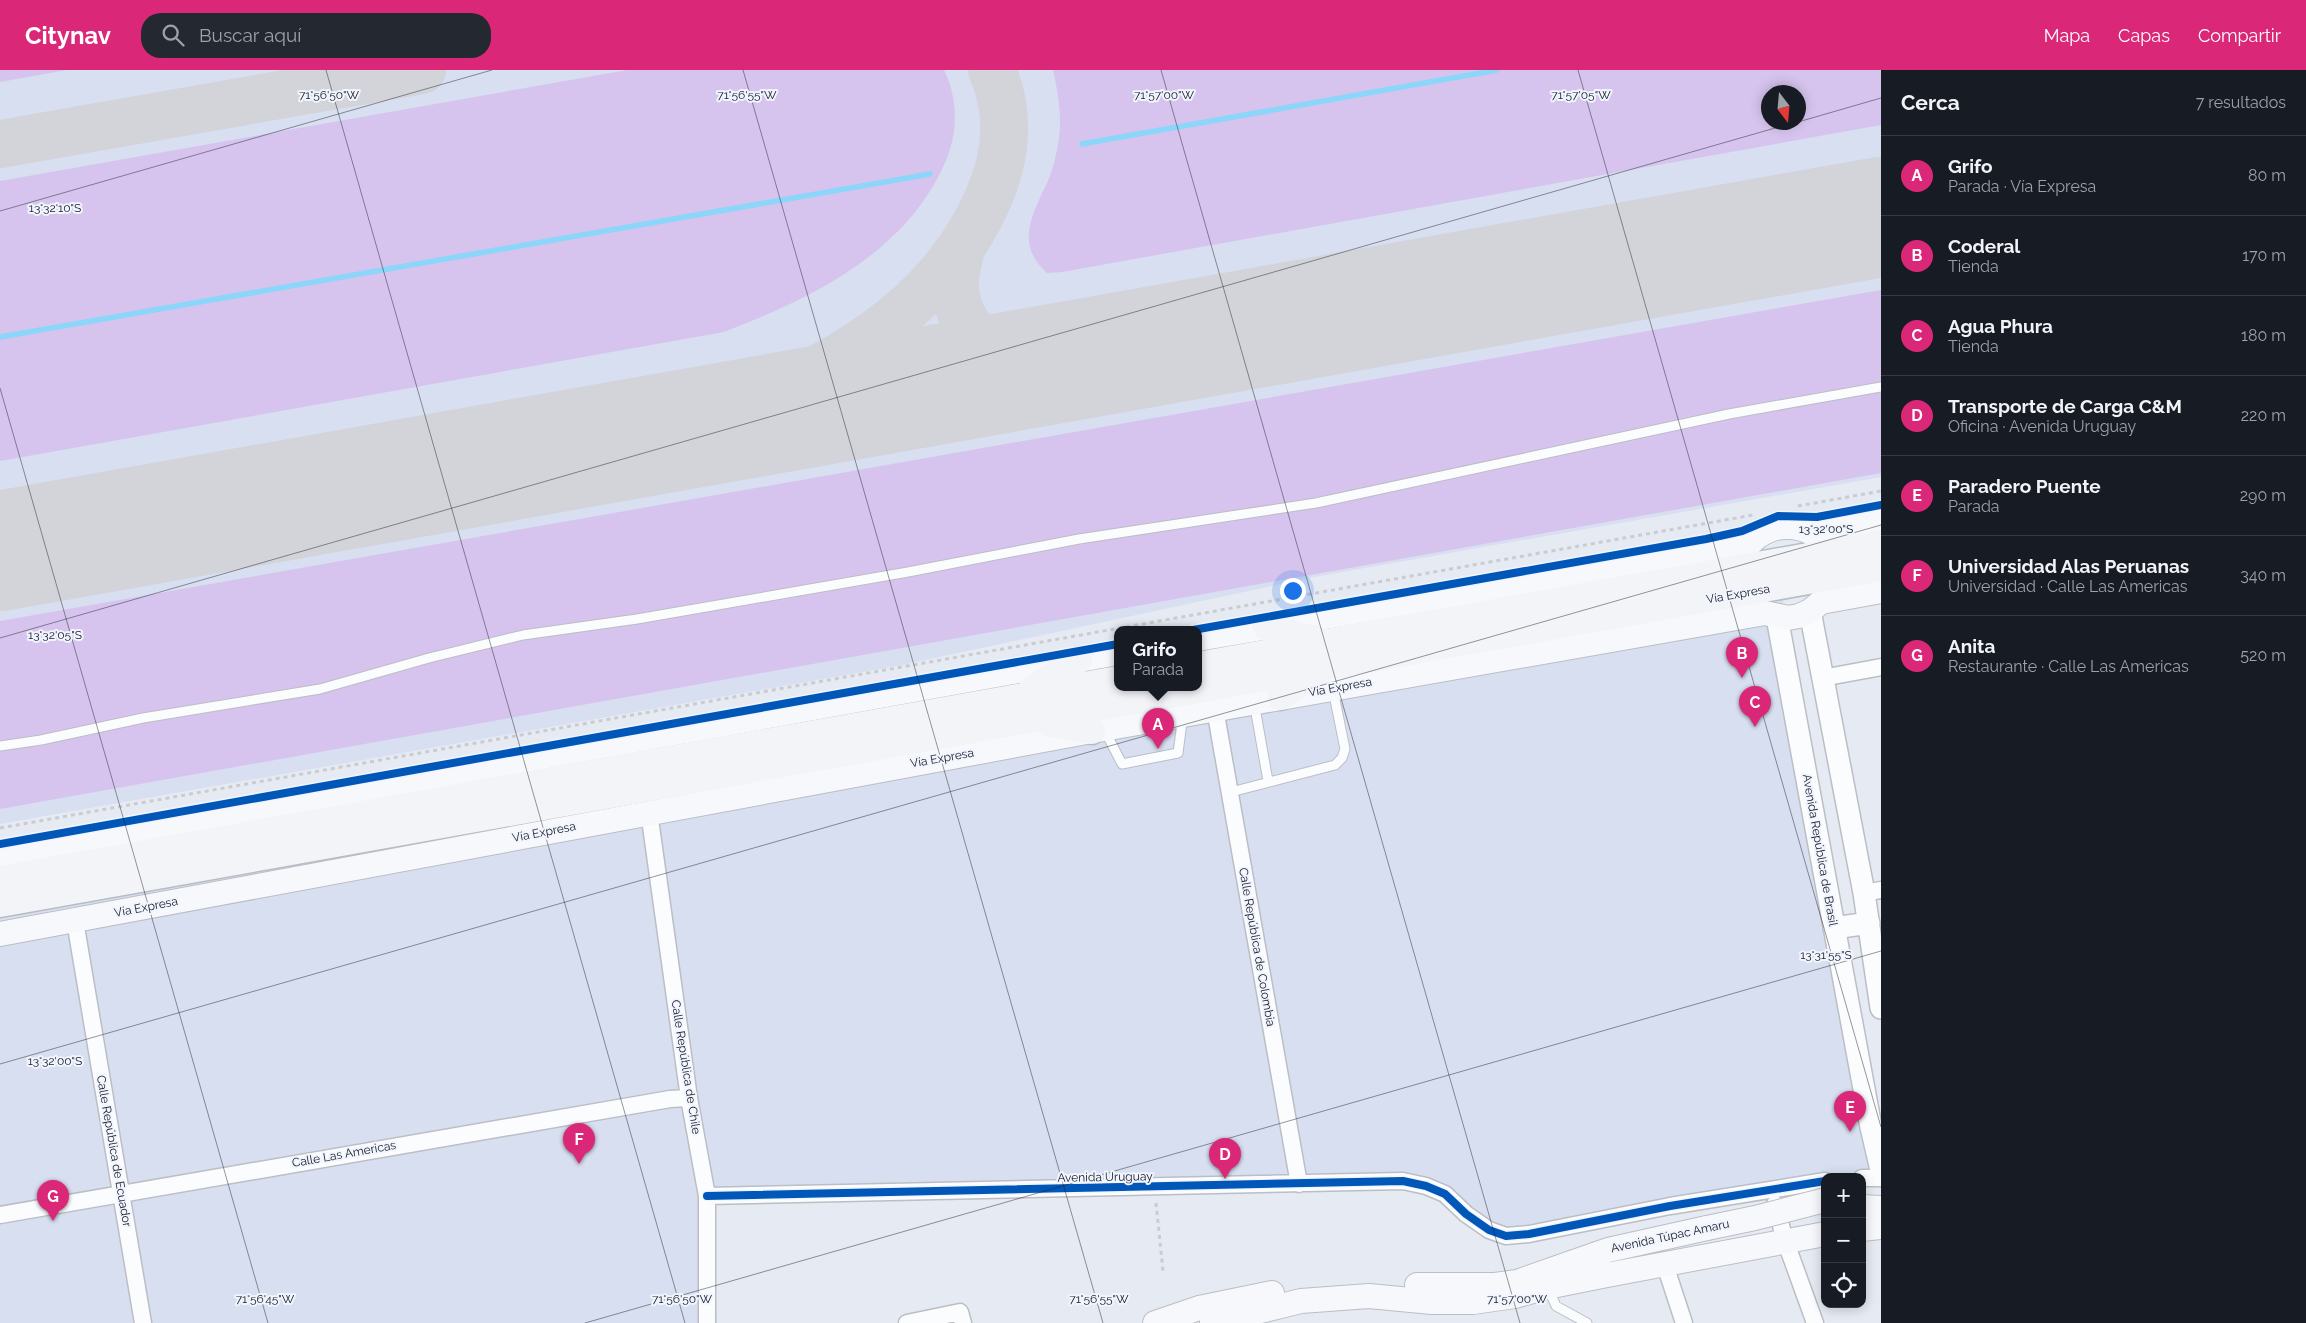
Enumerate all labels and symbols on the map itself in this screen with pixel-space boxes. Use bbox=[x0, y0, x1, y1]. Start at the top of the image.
north arrow bbox=[1761, 85, 1806, 130]
text: 71°56'50"W bbox=[299, 88, 359, 102]
text: 71°56'55"W bbox=[717, 88, 777, 102]
text: 71°57'00"W bbox=[1134, 88, 1195, 102]
text: 71°57'05"W bbox=[1551, 88, 1611, 102]
text: 13°32'10"S bbox=[29, 201, 81, 215]
text: 13°32'00"S bbox=[1799, 522, 1853, 536]
your location bbox=[1280, 578, 1306, 604]
street label: Vía Expresa bbox=[1705, 582, 1771, 606]
text: 13°32'05"S bbox=[28, 628, 82, 642]
pin: B bbox=[1726, 637, 1758, 678]
street label: Vía Expresa bbox=[1307, 675, 1373, 699]
pin: C bbox=[1739, 686, 1771, 727]
pin: A bbox=[1142, 708, 1174, 749]
street label: Vía Expresa bbox=[909, 746, 975, 770]
street label: Avenida República de Brasil bbox=[1800, 773, 1840, 928]
street label: Vía Expresa bbox=[511, 819, 577, 845]
street label: Calle República de Colombia bbox=[1236, 866, 1278, 1028]
street label: Vía Expresa bbox=[113, 894, 179, 920]
text: 13°31'55"S bbox=[1800, 948, 1852, 962]
street label: Calle República de Chile bbox=[668, 999, 704, 1135]
text: 13°32'00"S bbox=[28, 1054, 82, 1068]
street label: Calle República de Ecuador bbox=[94, 1074, 134, 1229]
pin: E bbox=[1834, 1091, 1866, 1132]
pin: F bbox=[563, 1123, 595, 1164]
street label: Calle Las Americas bbox=[291, 1138, 397, 1170]
pin: D bbox=[1209, 1138, 1241, 1179]
street label: Avenida Uruguay bbox=[1057, 1169, 1153, 1185]
pin: G bbox=[37, 1180, 69, 1221]
street label: Avenida Túpac Amaru bbox=[1609, 1217, 1731, 1255]
text: 71°56'45"W bbox=[236, 1292, 295, 1306]
text: 71°56'50"W bbox=[652, 1292, 712, 1306]
text: 71°56'55"W bbox=[1069, 1292, 1129, 1306]
text: 71°57'00"W bbox=[1487, 1292, 1548, 1306]

